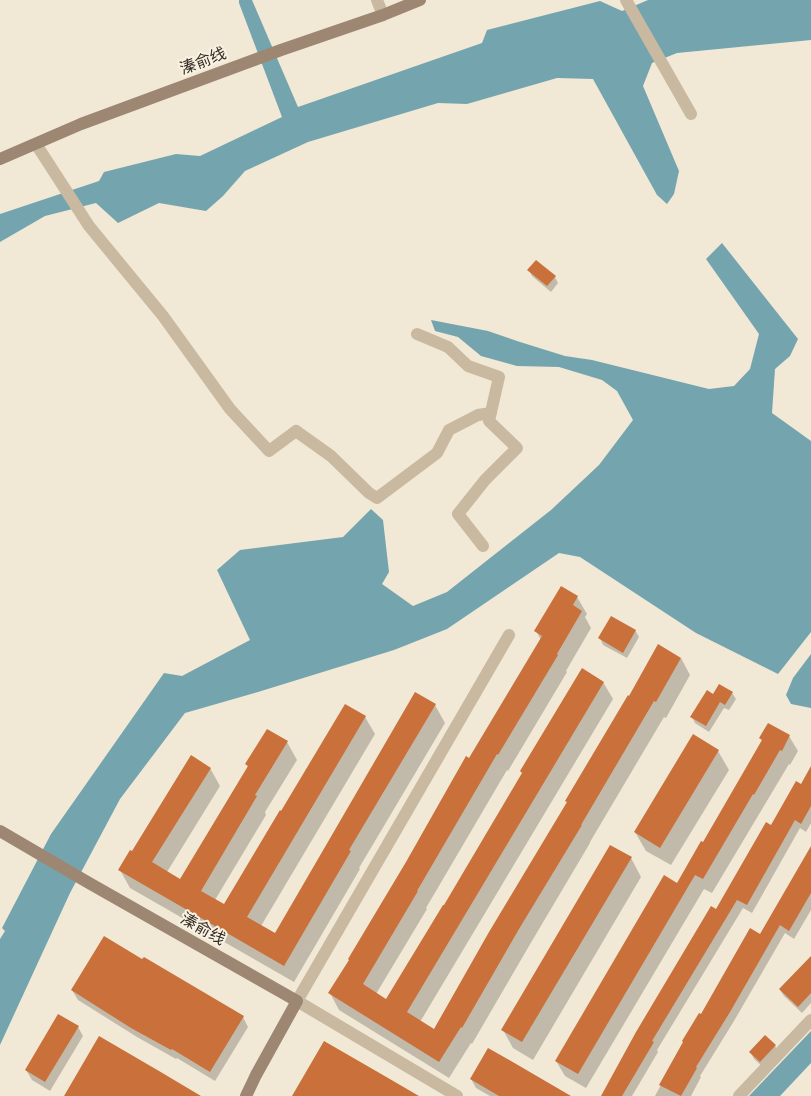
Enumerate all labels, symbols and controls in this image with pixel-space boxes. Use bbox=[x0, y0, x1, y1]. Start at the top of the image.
street label: 溱俞线 bbox=[177, 43, 229, 79]
street label: 溱俞线 bbox=[177, 909, 229, 949]

